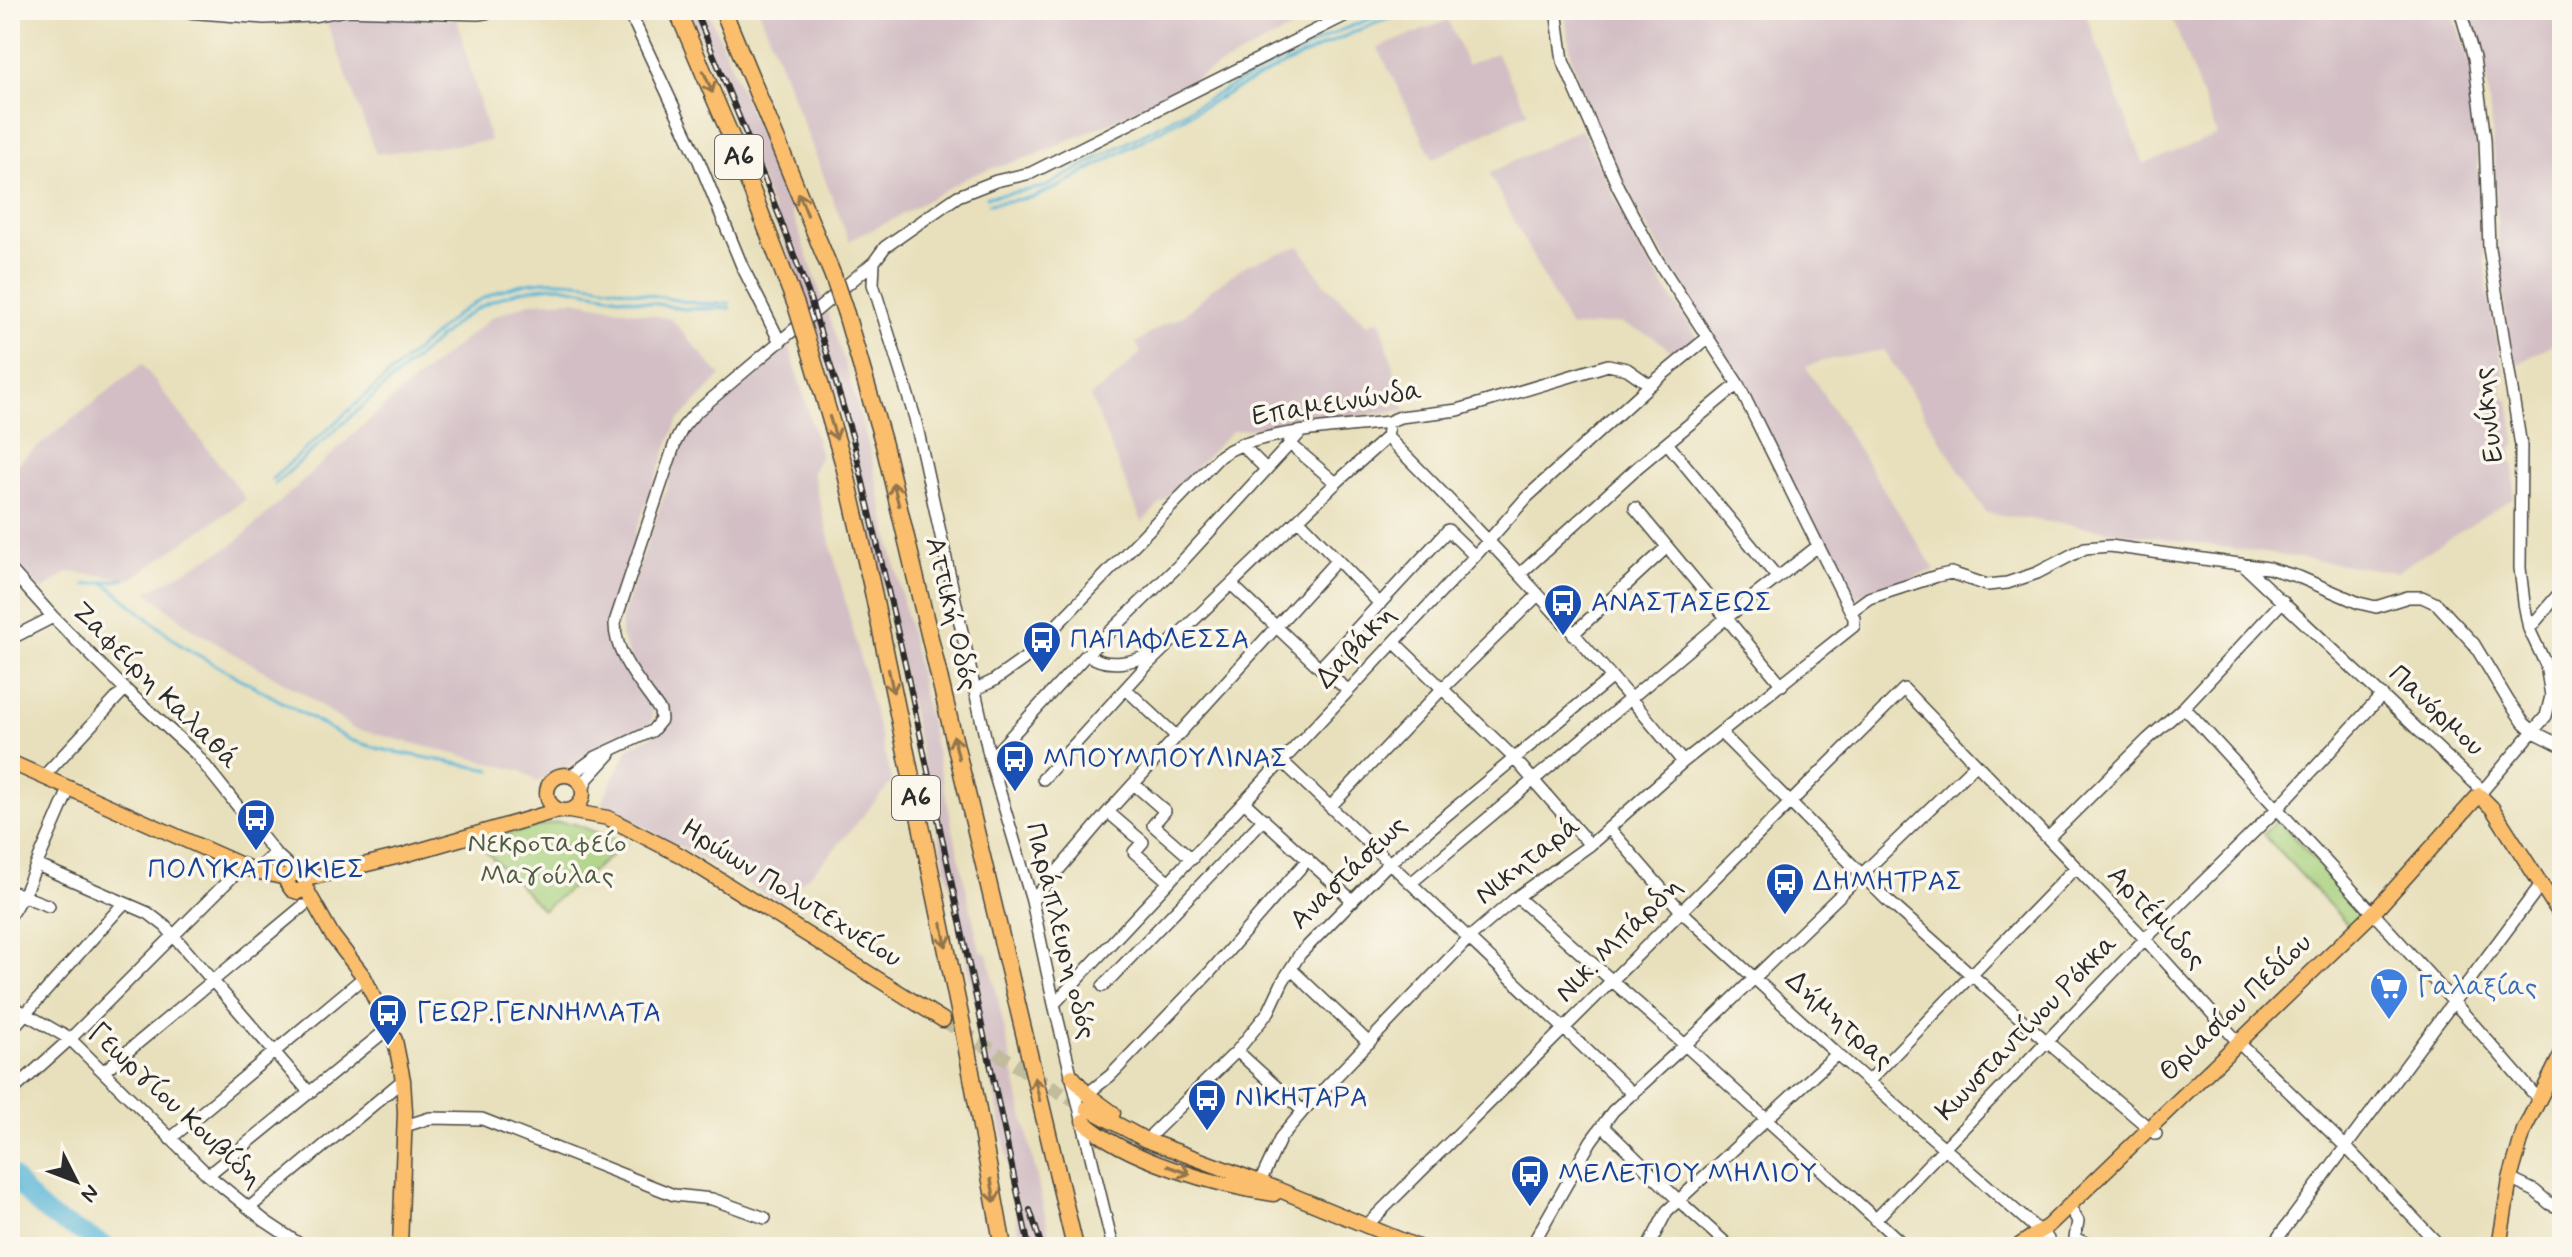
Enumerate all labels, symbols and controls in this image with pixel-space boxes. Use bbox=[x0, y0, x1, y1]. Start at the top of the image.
one-way arrow bbox=[701, 69, 716, 94]
road number: Α6 bbox=[715, 135, 763, 179]
one-way arrow bbox=[795, 192, 810, 217]
street label: Ευνίκης bbox=[2465, 365, 2513, 465]
street label: Επαμεινώνδα bbox=[1249, 372, 1425, 436]
one-way arrow bbox=[826, 414, 841, 440]
one-way arrow bbox=[888, 482, 903, 508]
street label: Αττική Οδός bbox=[915, 533, 987, 695]
bus stop icon: ΑΝΑΣΤΑΣΕΩΣ bbox=[1542, 582, 1584, 637]
place label: ΑΝΑΣΤΑΣΕΩΣ bbox=[1591, 585, 1772, 622]
street label: Ζαφείρη Καλαθά bbox=[63, 594, 247, 778]
street label: Δαβάκη bbox=[1308, 597, 1404, 697]
bus stop icon: ΠΑΠΑΦΛΕΣΣΑ bbox=[1021, 619, 1063, 674]
place label: ΠΑΠΑΦΛΕΣΣΑ bbox=[1070, 622, 1250, 659]
street label: Πανόρμου bbox=[2380, 657, 2492, 765]
one-way arrow bbox=[885, 667, 900, 693]
one-way arrow bbox=[948, 735, 963, 761]
bus stop icon: ΜΠΟΥΜΠΟΥΛΙΝΑΣ bbox=[994, 738, 1036, 793]
place label: ΜΠΟΥΜΠΟΥΛΙΝΑΣ bbox=[1043, 741, 1288, 778]
road number: Α6 bbox=[892, 776, 940, 820]
bus stop icon: ΠΟΛΥΚΑΤΟΙΚΙΕΣ bbox=[235, 797, 277, 852]
street label: Αναστάσεως bbox=[1282, 808, 1416, 938]
street label: Νικηταρά bbox=[1468, 808, 1588, 914]
street label: Ηρώων Πολυτεχνείου bbox=[674, 811, 908, 977]
street label: Παράπλευρη οδός bbox=[1015, 819, 1105, 1043]
park label: Νεκροταφείο Μαγούλας bbox=[467, 826, 627, 895]
place label: ΠΟΛΥΚΑΤΟΙΚΙΕΣ bbox=[148, 852, 364, 889]
street label: Αρτέμιδος bbox=[2098, 858, 2214, 978]
bus stop icon: ΔΗΜΗΤΡΑΣ bbox=[1764, 861, 1806, 916]
place label: ΔΗΜΗΤΡΑΣ bbox=[1813, 864, 1963, 901]
street label: Νικ. Μπάρδη bbox=[1548, 869, 1690, 1011]
one-way arrow bbox=[937, 922, 952, 948]
street label: Κωνσταντίνου Ρόκκα bbox=[1928, 926, 2126, 1130]
street label: Θριασίου Πεδίου bbox=[2152, 926, 2320, 1090]
street label: Δήμητρας bbox=[1777, 963, 1901, 1079]
supermarket icon: Γαλαξίας bbox=[2368, 966, 2410, 1021]
place label: Γαλαξίας bbox=[2417, 969, 2537, 1006]
bus stop icon: ΓΕΩΡ.ΓΕΝΝΗΜΑΤΑ bbox=[367, 992, 409, 1047]
place label: ΓΕΩΡ.ΓΕΝΝΗΜΑΤΑ bbox=[416, 995, 661, 1032]
street label: Γεωργίου Κουβίδη bbox=[80, 1015, 270, 1197]
one-way arrow bbox=[1029, 1077, 1044, 1103]
bus stop icon: ΝΙΚΗΤΑΡΑ bbox=[1186, 1077, 1228, 1132]
place label: ΝΙΚΗΤΑΡΑ bbox=[1235, 1080, 1368, 1117]
north arrow bbox=[36, 1141, 116, 1221]
bus stop icon: ΜΕΛΕΤΙΟΥ ΜΗΛΙΟΥ bbox=[1509, 1153, 1551, 1208]
place label: ΜΕΛΕΤΙΟΥ ΜΗΛΙΟΥ bbox=[1558, 1156, 1817, 1193]
one-way arrow bbox=[1166, 1164, 1191, 1179]
text: N bbox=[74, 1178, 105, 1208]
one-way arrow bbox=[986, 1178, 1001, 1203]

